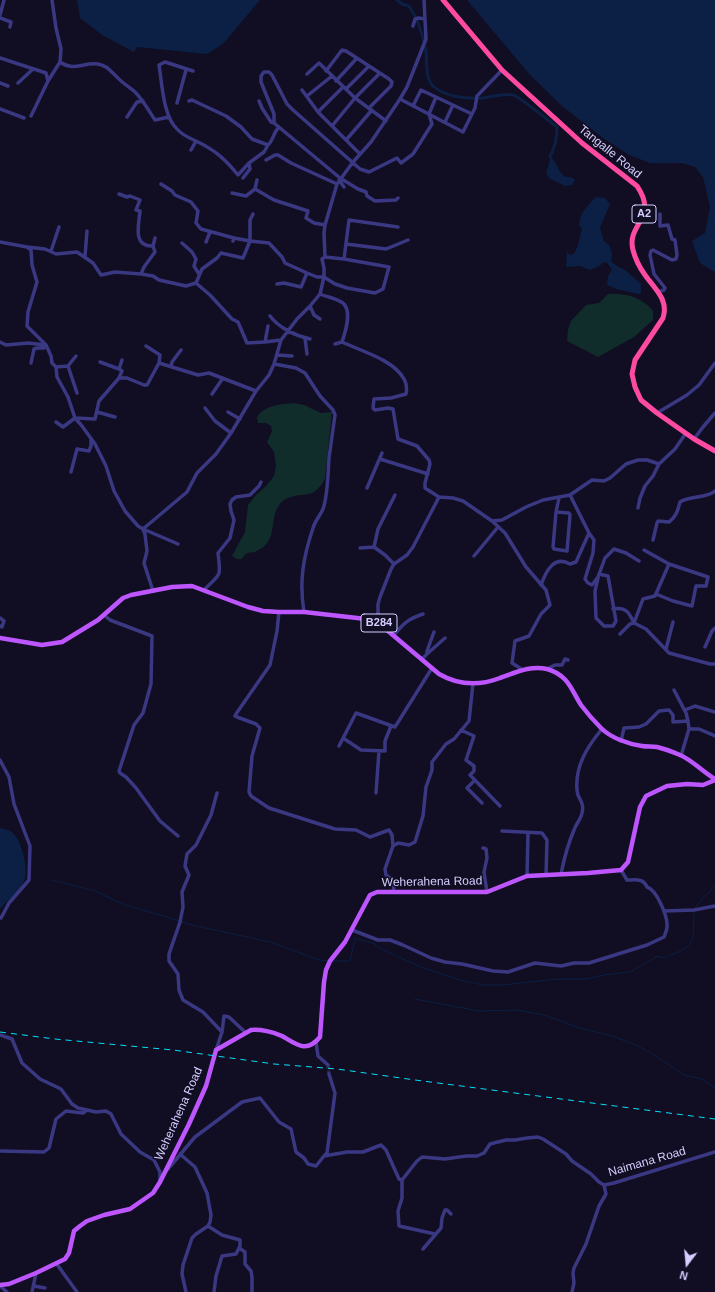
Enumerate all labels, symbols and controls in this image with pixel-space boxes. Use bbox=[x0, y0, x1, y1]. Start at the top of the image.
street label: Tangalle Road bbox=[576, 122, 644, 182]
road number: A2 bbox=[632, 205, 656, 223]
road number: B284 bbox=[361, 614, 397, 632]
street label: Weherahena Road bbox=[382, 874, 482, 890]
street label: Weherahena Road bbox=[152, 1065, 206, 1163]
street label: Naimana Road bbox=[607, 1144, 687, 1180]
north arrow bbox=[667, 1244, 707, 1284]
text: N bbox=[678, 1269, 689, 1282]

